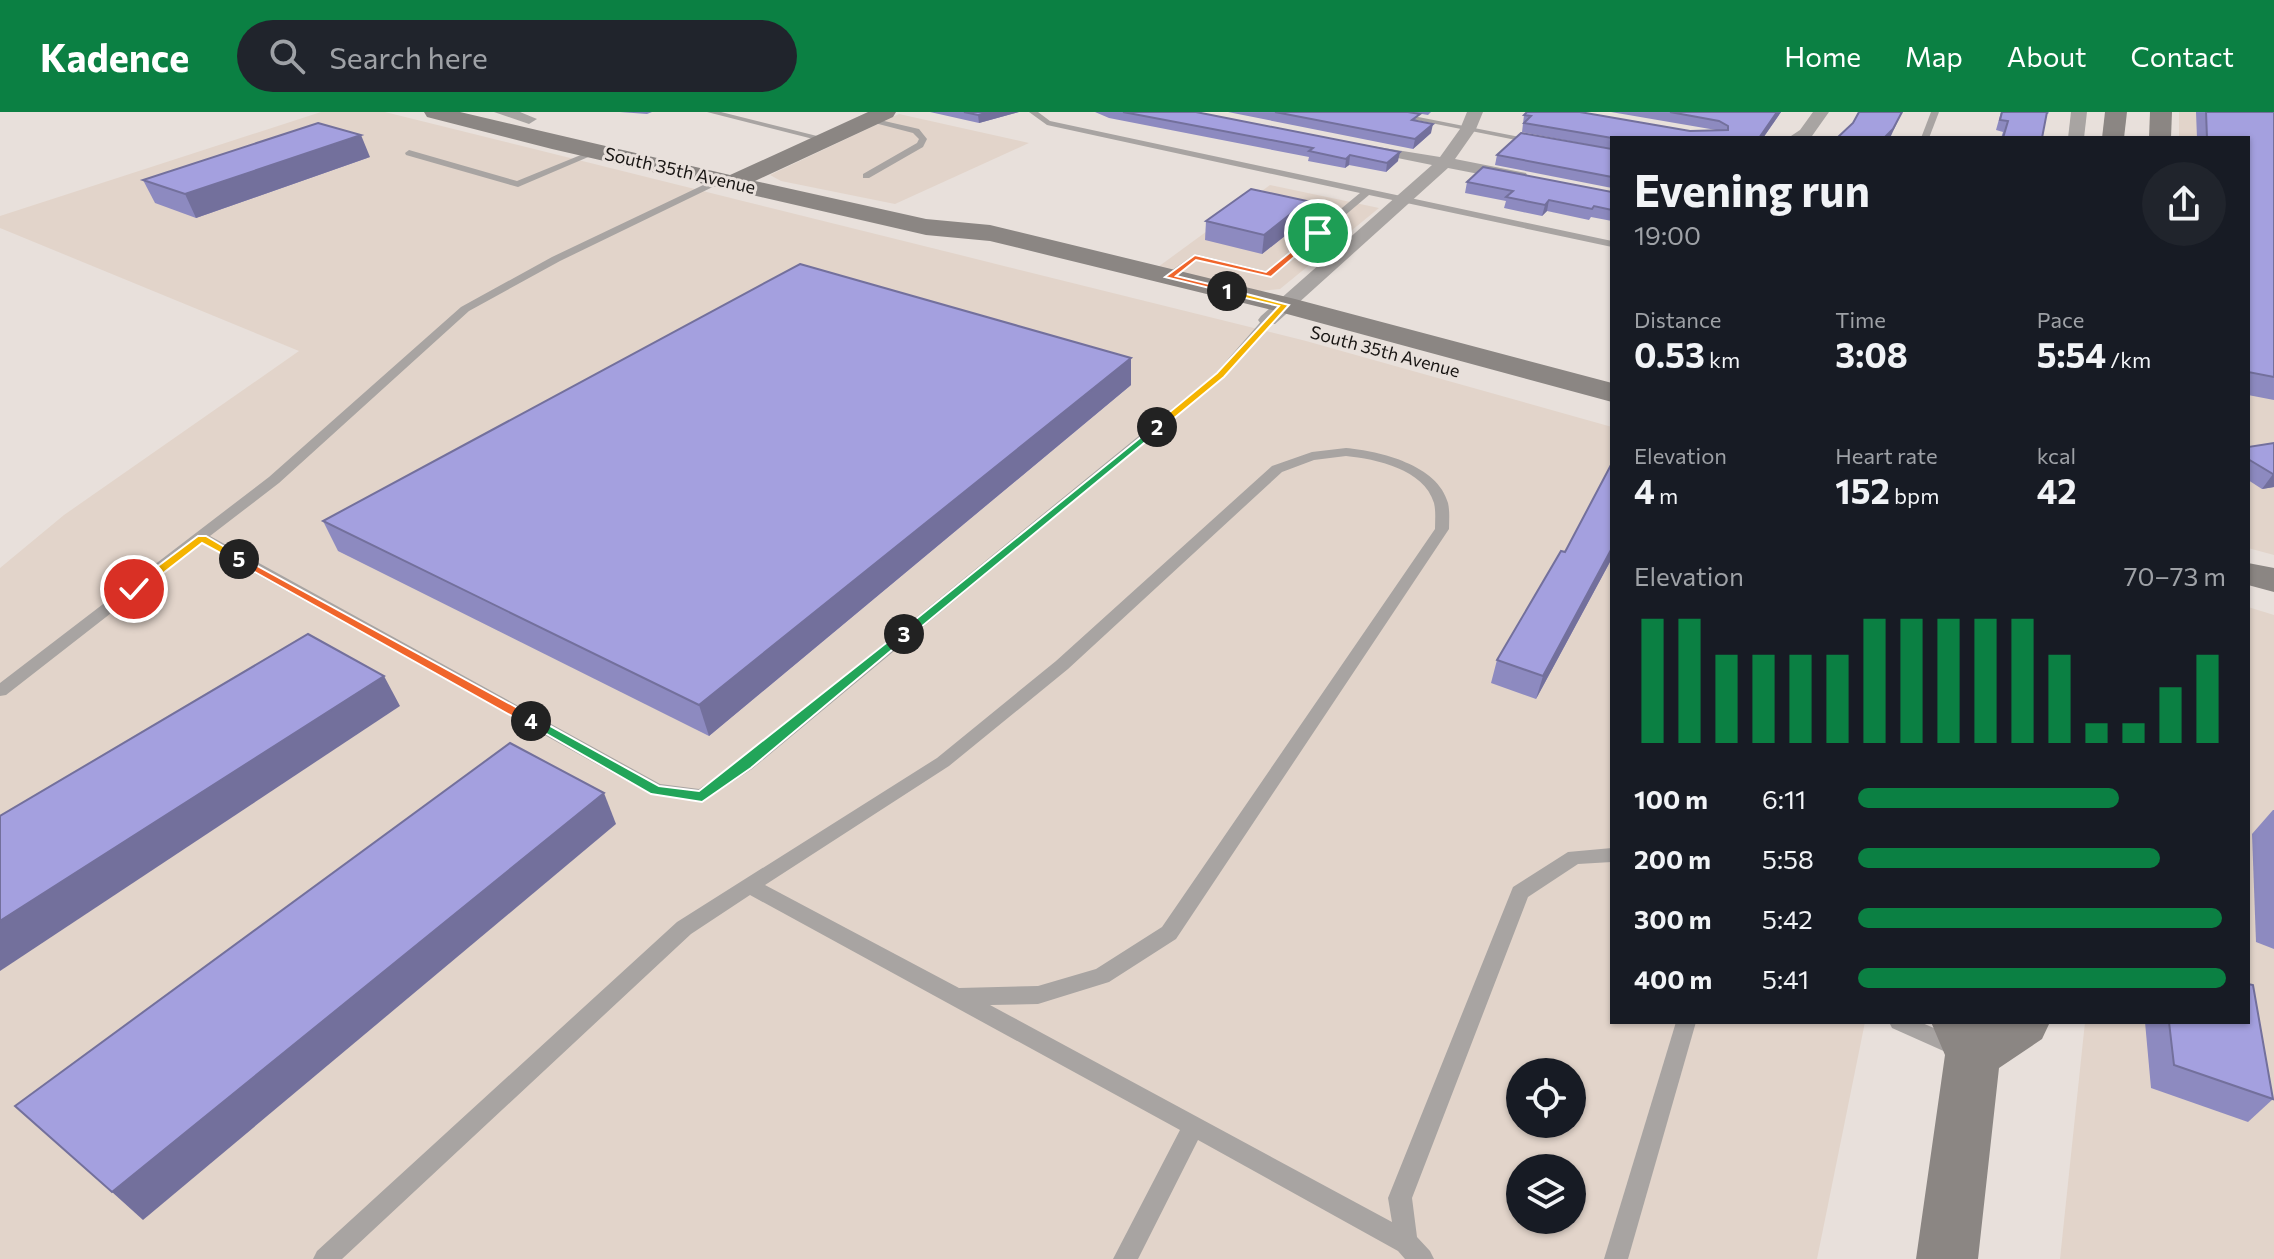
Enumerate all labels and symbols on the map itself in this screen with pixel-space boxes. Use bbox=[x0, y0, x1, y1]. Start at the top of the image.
street label: South 35th Avenue bbox=[603, 142, 758, 198]
pin bbox=[1284, 199, 1352, 267]
pin: 1 bbox=[1207, 271, 1247, 311]
street label: South 35th Avenue bbox=[1308, 320, 1463, 382]
pin: 2 bbox=[1137, 407, 1177, 447]
pin: 5 bbox=[219, 539, 259, 579]
pin bbox=[100, 555, 168, 623]
pin: 3 bbox=[884, 614, 924, 654]
pin: 4 bbox=[511, 701, 551, 741]

